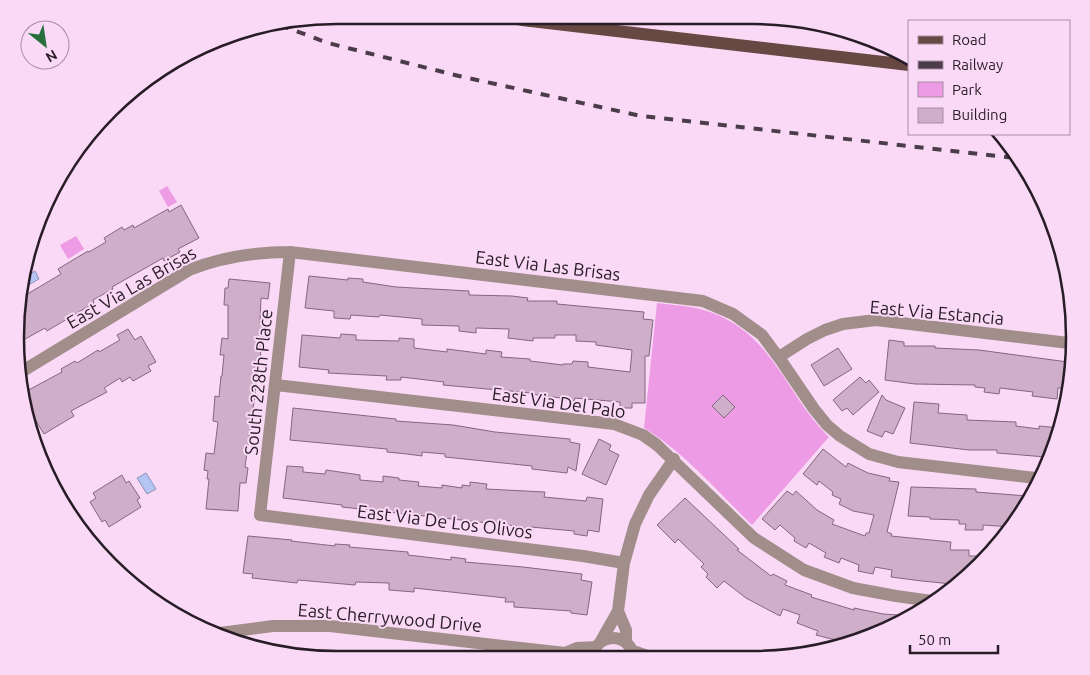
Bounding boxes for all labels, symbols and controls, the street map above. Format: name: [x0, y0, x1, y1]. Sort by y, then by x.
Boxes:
north arrow: [20, 20, 70, 70]
legend: [908, 20, 1070, 135]
text: Road: [952, 31, 987, 48]
text: N: [43, 47, 60, 66]
text: Railway: [952, 56, 1003, 73]
text: Park: [952, 81, 982, 98]
text: Building: [952, 106, 1007, 123]
street label: East Via Las Brisas: [63, 242, 199, 332]
street label: East Via Las Brisas: [474, 246, 622, 284]
street label: East Via Estancia: [869, 296, 1005, 328]
street label: South 228th Place: [240, 308, 276, 456]
street label: East Via Del Palo: [491, 383, 627, 421]
street label: East Via De Los Olivos: [356, 500, 534, 542]
street label: East Cherrywood Drive: [297, 599, 483, 635]
scale bar: [910, 622, 998, 654]
text: 50 m: [918, 631, 951, 648]

